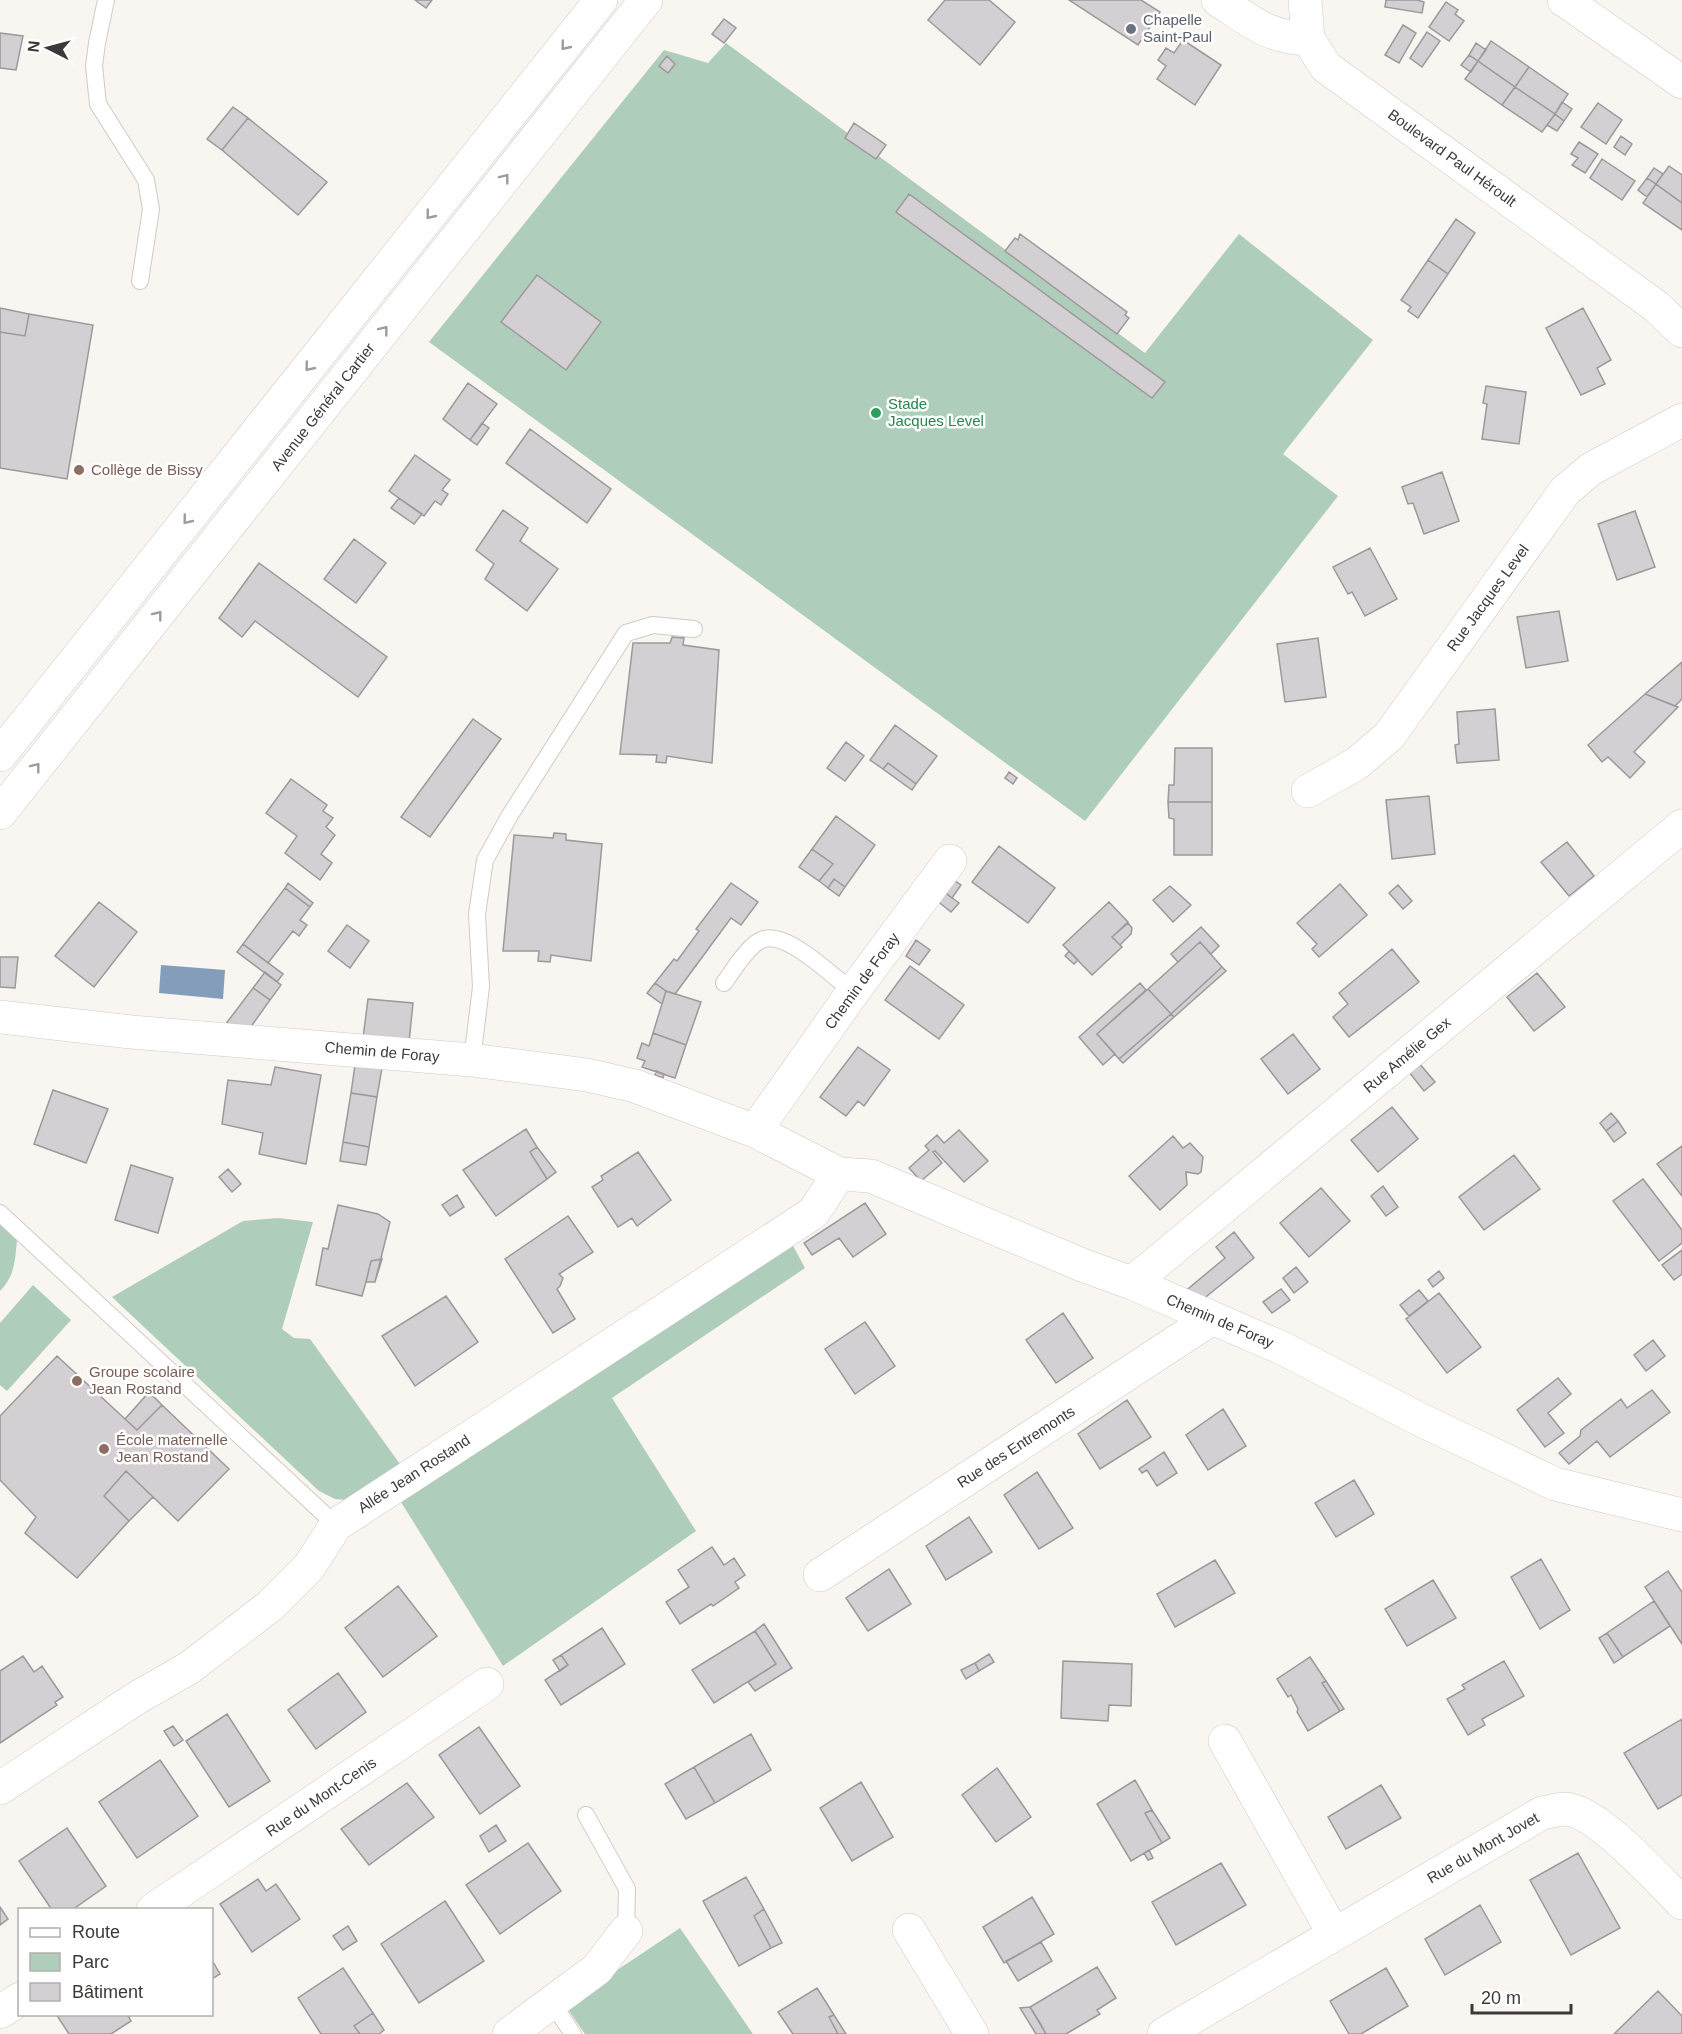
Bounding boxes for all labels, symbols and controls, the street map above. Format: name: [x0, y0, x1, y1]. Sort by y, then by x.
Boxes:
place label: Chapelle Saint-Paul: [1143, 11, 1212, 45]
north arrow: [18, 18, 78, 78]
marker: Chapelle Saint-Paul: [1124, 22, 1138, 36]
one-way arrow: [561, 39, 572, 50]
text: N: [25, 40, 43, 53]
street label: Boulevard Paul Héroult: [1385, 105, 1520, 210]
one-way arrow: [497, 173, 508, 184]
one-way arrow: [427, 208, 438, 219]
one-way arrow: [376, 326, 387, 337]
street label: Avenue Général Cartier: [267, 339, 378, 474]
one-way arrow: [305, 360, 316, 371]
place label: Stade Jacques Level: [888, 395, 984, 429]
marker: Stade Jacques Level: [869, 406, 883, 420]
place label: Collège de Bissy: [91, 461, 203, 478]
marker: Collège de Bissy: [72, 463, 86, 477]
one-way arrow: [184, 513, 195, 524]
street label: Rue Jacques Level: [1443, 541, 1532, 654]
one-way arrow: [150, 610, 161, 621]
one-way arrow: [29, 763, 40, 774]
street label: Chemin de Foray: [821, 929, 903, 1032]
street label: Rue Amélie Gex: [1360, 1013, 1454, 1096]
street label: Chemin de Foray: [324, 1038, 441, 1065]
street label: Chemin de Foray: [1164, 1290, 1277, 1351]
place label: Groupe scolaire Jean Rostand: [89, 1363, 195, 1397]
marker: Groupe scolaire Jean Rostand: [70, 1374, 84, 1388]
street label: Rue des Entremonts: [954, 1402, 1078, 1491]
place label: École maternelle Jean Rostand: [116, 1431, 228, 1465]
street label: Allée Jean Rostand: [355, 1431, 473, 1516]
marker: École maternelle Jean Rostand: [97, 1442, 111, 1456]
street label: Rue du Mont-Cenis: [262, 1753, 379, 1840]
street label: Rue du Mont Jovet: [1424, 1808, 1542, 1886]
legend: [18, 1908, 213, 2016]
text: Route: [72, 1922, 120, 1942]
text: Parc: [72, 1952, 109, 1972]
scale bar: [1472, 1977, 1571, 2015]
text: Bâtiment: [72, 1982, 143, 2002]
text: 20 m: [1481, 1988, 1521, 2008]

